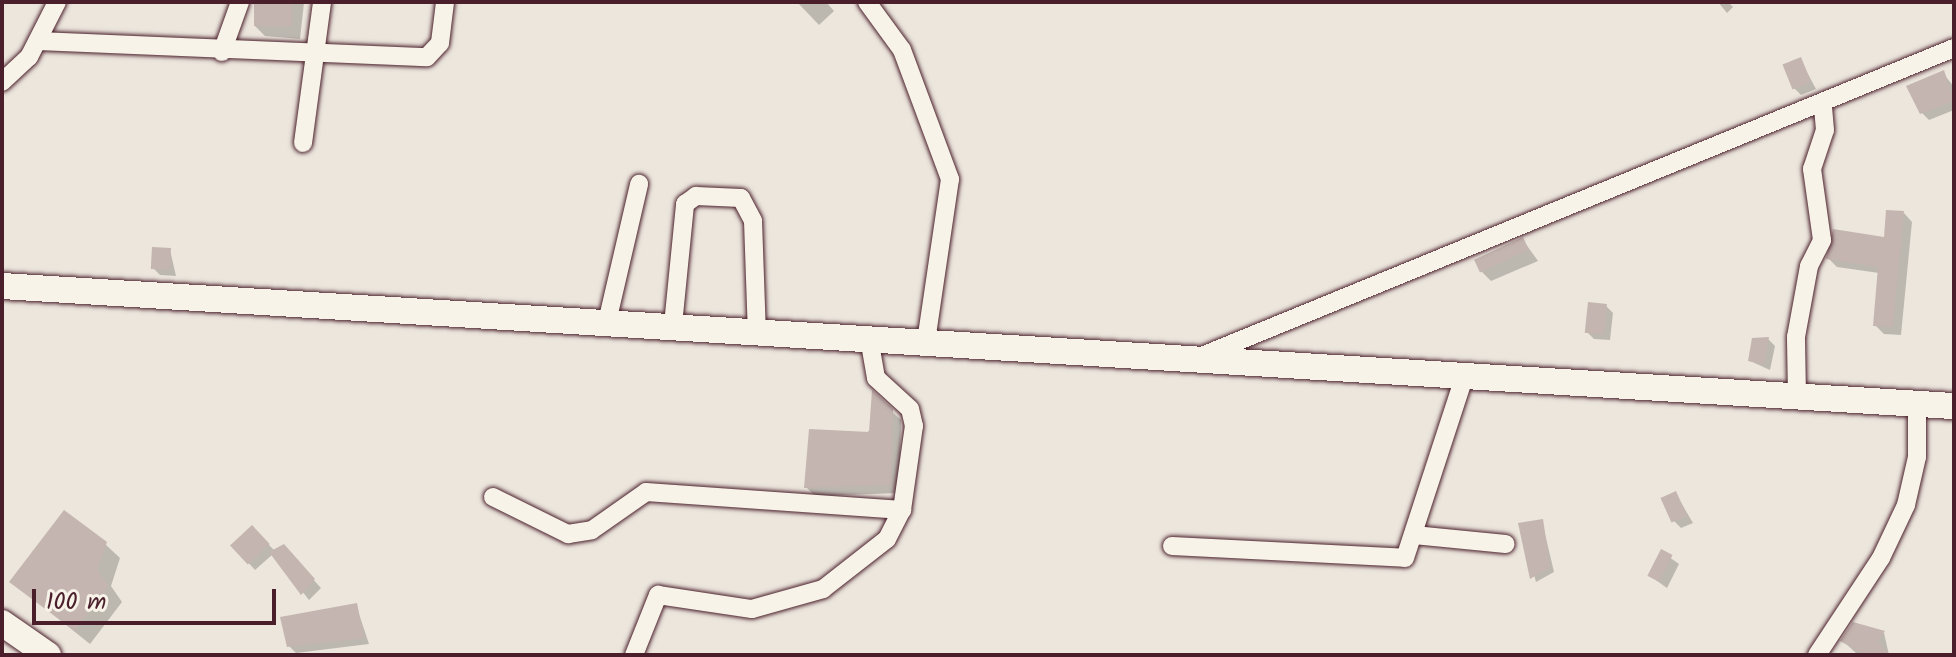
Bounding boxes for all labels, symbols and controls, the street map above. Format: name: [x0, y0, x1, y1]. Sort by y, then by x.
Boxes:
scale bar: [36, 573, 280, 623]
text: 100 m: [46, 583, 106, 622]

